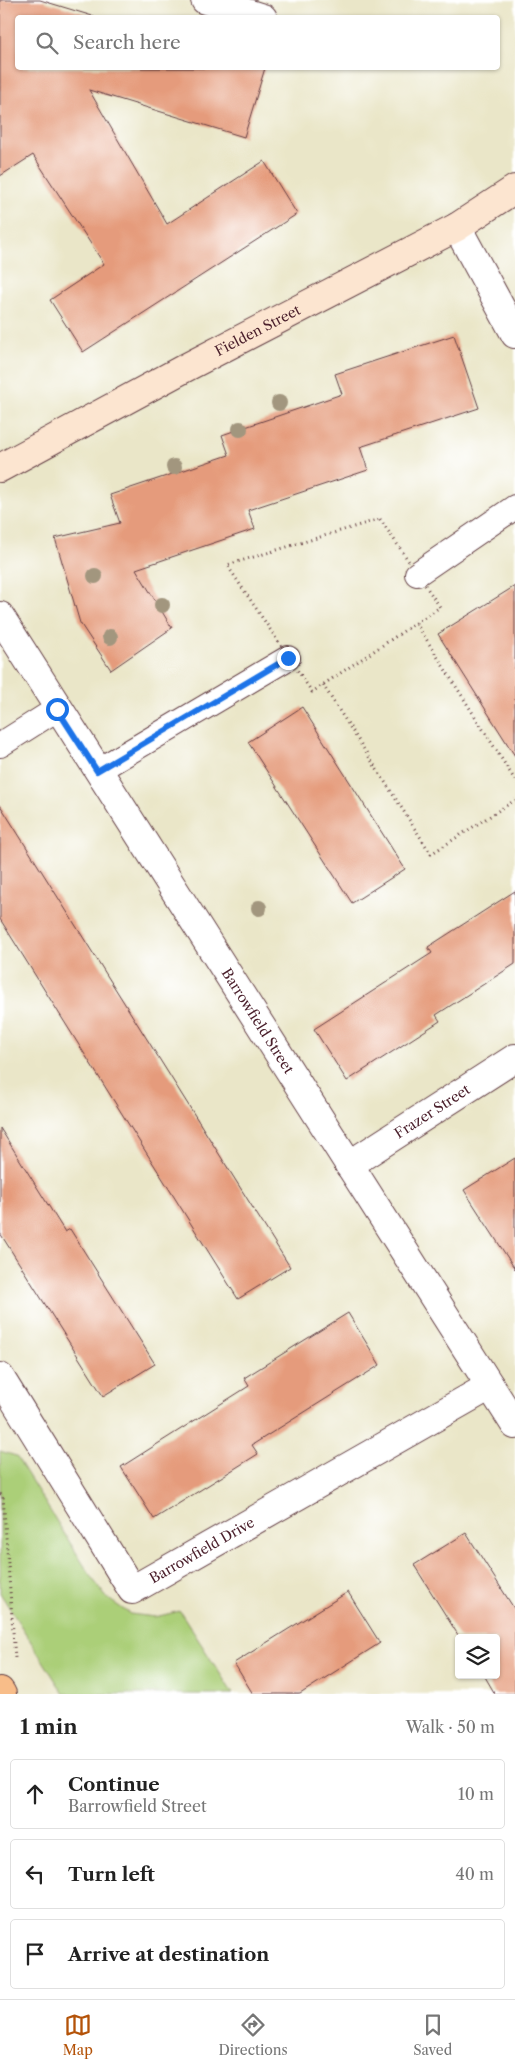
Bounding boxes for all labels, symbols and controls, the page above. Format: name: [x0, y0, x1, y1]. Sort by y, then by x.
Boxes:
search box: [15, 15, 500, 70]
icon: search: [33, 29, 61, 57]
text: Search here: [73, 31, 181, 54]
street label: Fielden Street: [212, 301, 303, 360]
route end: [277, 647, 300, 670]
route start: [46, 698, 69, 721]
street label: Barrowfield Street: [218, 965, 298, 1077]
street label: Frazer Street: [391, 1080, 473, 1142]
street label: Barrowfield Drive: [146, 1513, 258, 1587]
map controls: [455, 1634, 500, 1679]
button: layers: [455, 1634, 500, 1679]
text: 1 min: [20, 1714, 78, 1739]
text: Walk · 50 m: [406, 1717, 495, 1737]
text: Continue: [68, 1773, 160, 1796]
icon: ahead: [21, 1780, 49, 1808]
text: 10 m: [458, 1784, 494, 1804]
text: Barrowfield Street: [68, 1796, 207, 1816]
icon: left: [21, 1860, 49, 1888]
text: Turn left: [68, 1863, 155, 1886]
text: 40 m: [455, 1864, 494, 1884]
icon: arrive: [21, 1940, 49, 1968]
text: Arrive at destination: [68, 1943, 269, 1966]
tab: Map: [63, 2011, 93, 2059]
tab: Directions: [218, 2011, 288, 2059]
tab: Saved: [413, 2011, 452, 2059]

